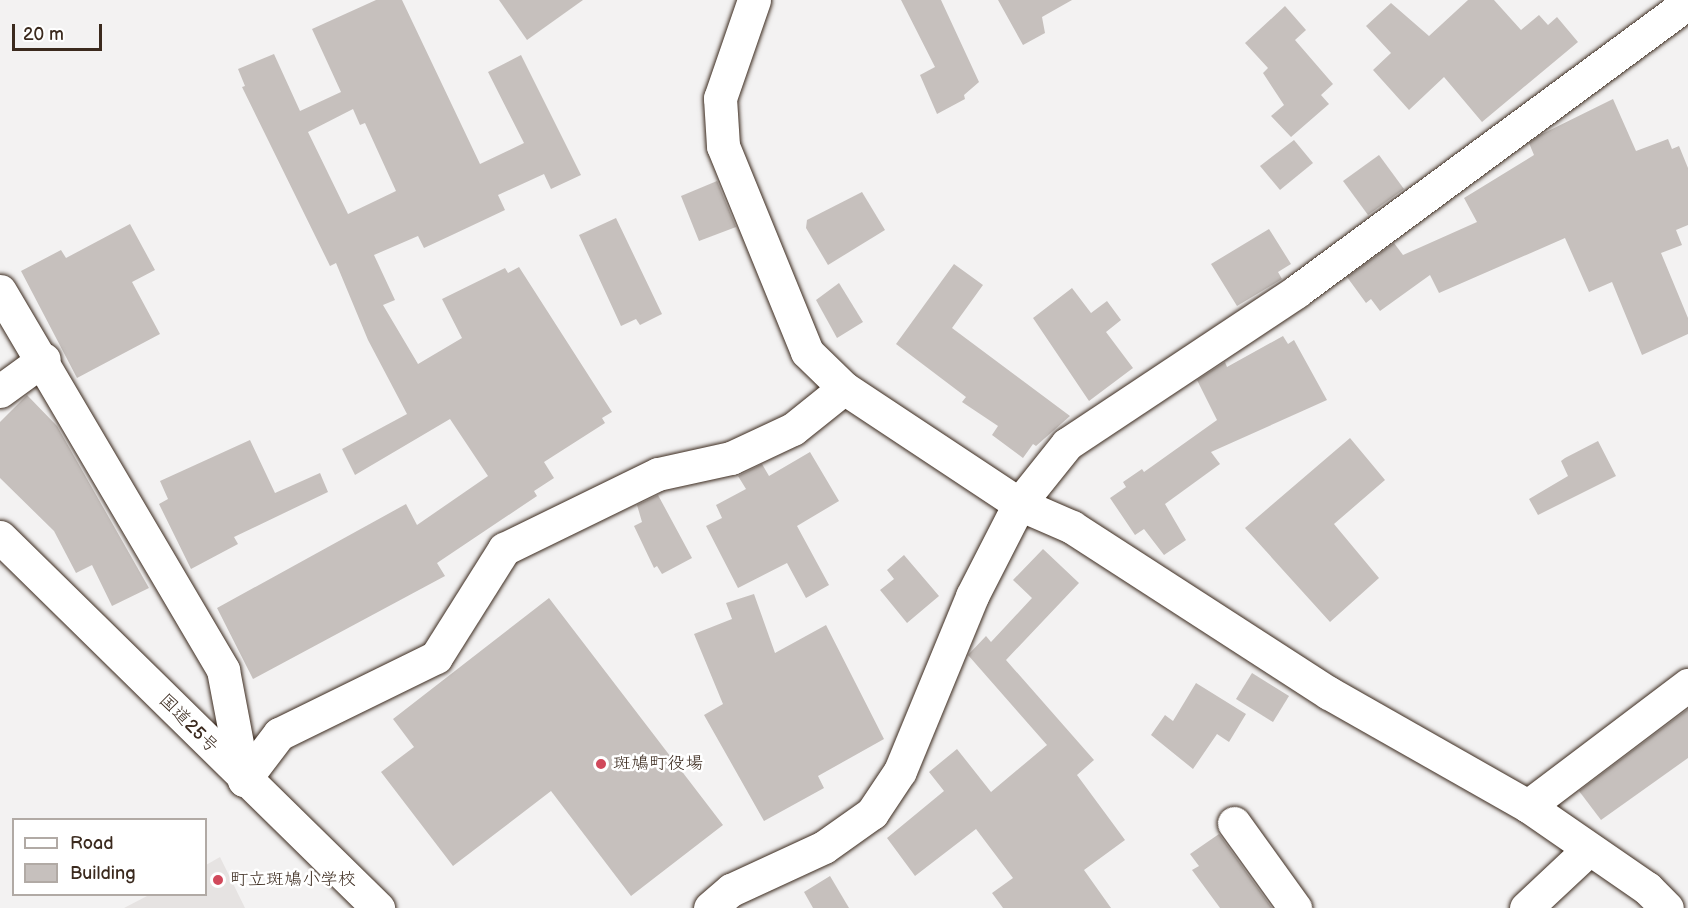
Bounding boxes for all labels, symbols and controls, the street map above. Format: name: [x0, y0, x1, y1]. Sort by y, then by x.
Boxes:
scale bar: [15, 12, 105, 50]
text: 20 m: [23, 24, 64, 45]
street label: 国道25号: [154, 690, 222, 758]
place label: 斑鳩町役場: [613, 753, 703, 775]
marker: 斑鳩町役場: [594, 757, 608, 771]
legend: [12, 818, 207, 896]
text: Road: [70, 833, 114, 854]
text: Building: [70, 863, 136, 884]
place label: 町立斑鳩小学校: [230, 869, 356, 891]
marker: 町立斑鳩小学校: [211, 873, 225, 887]

